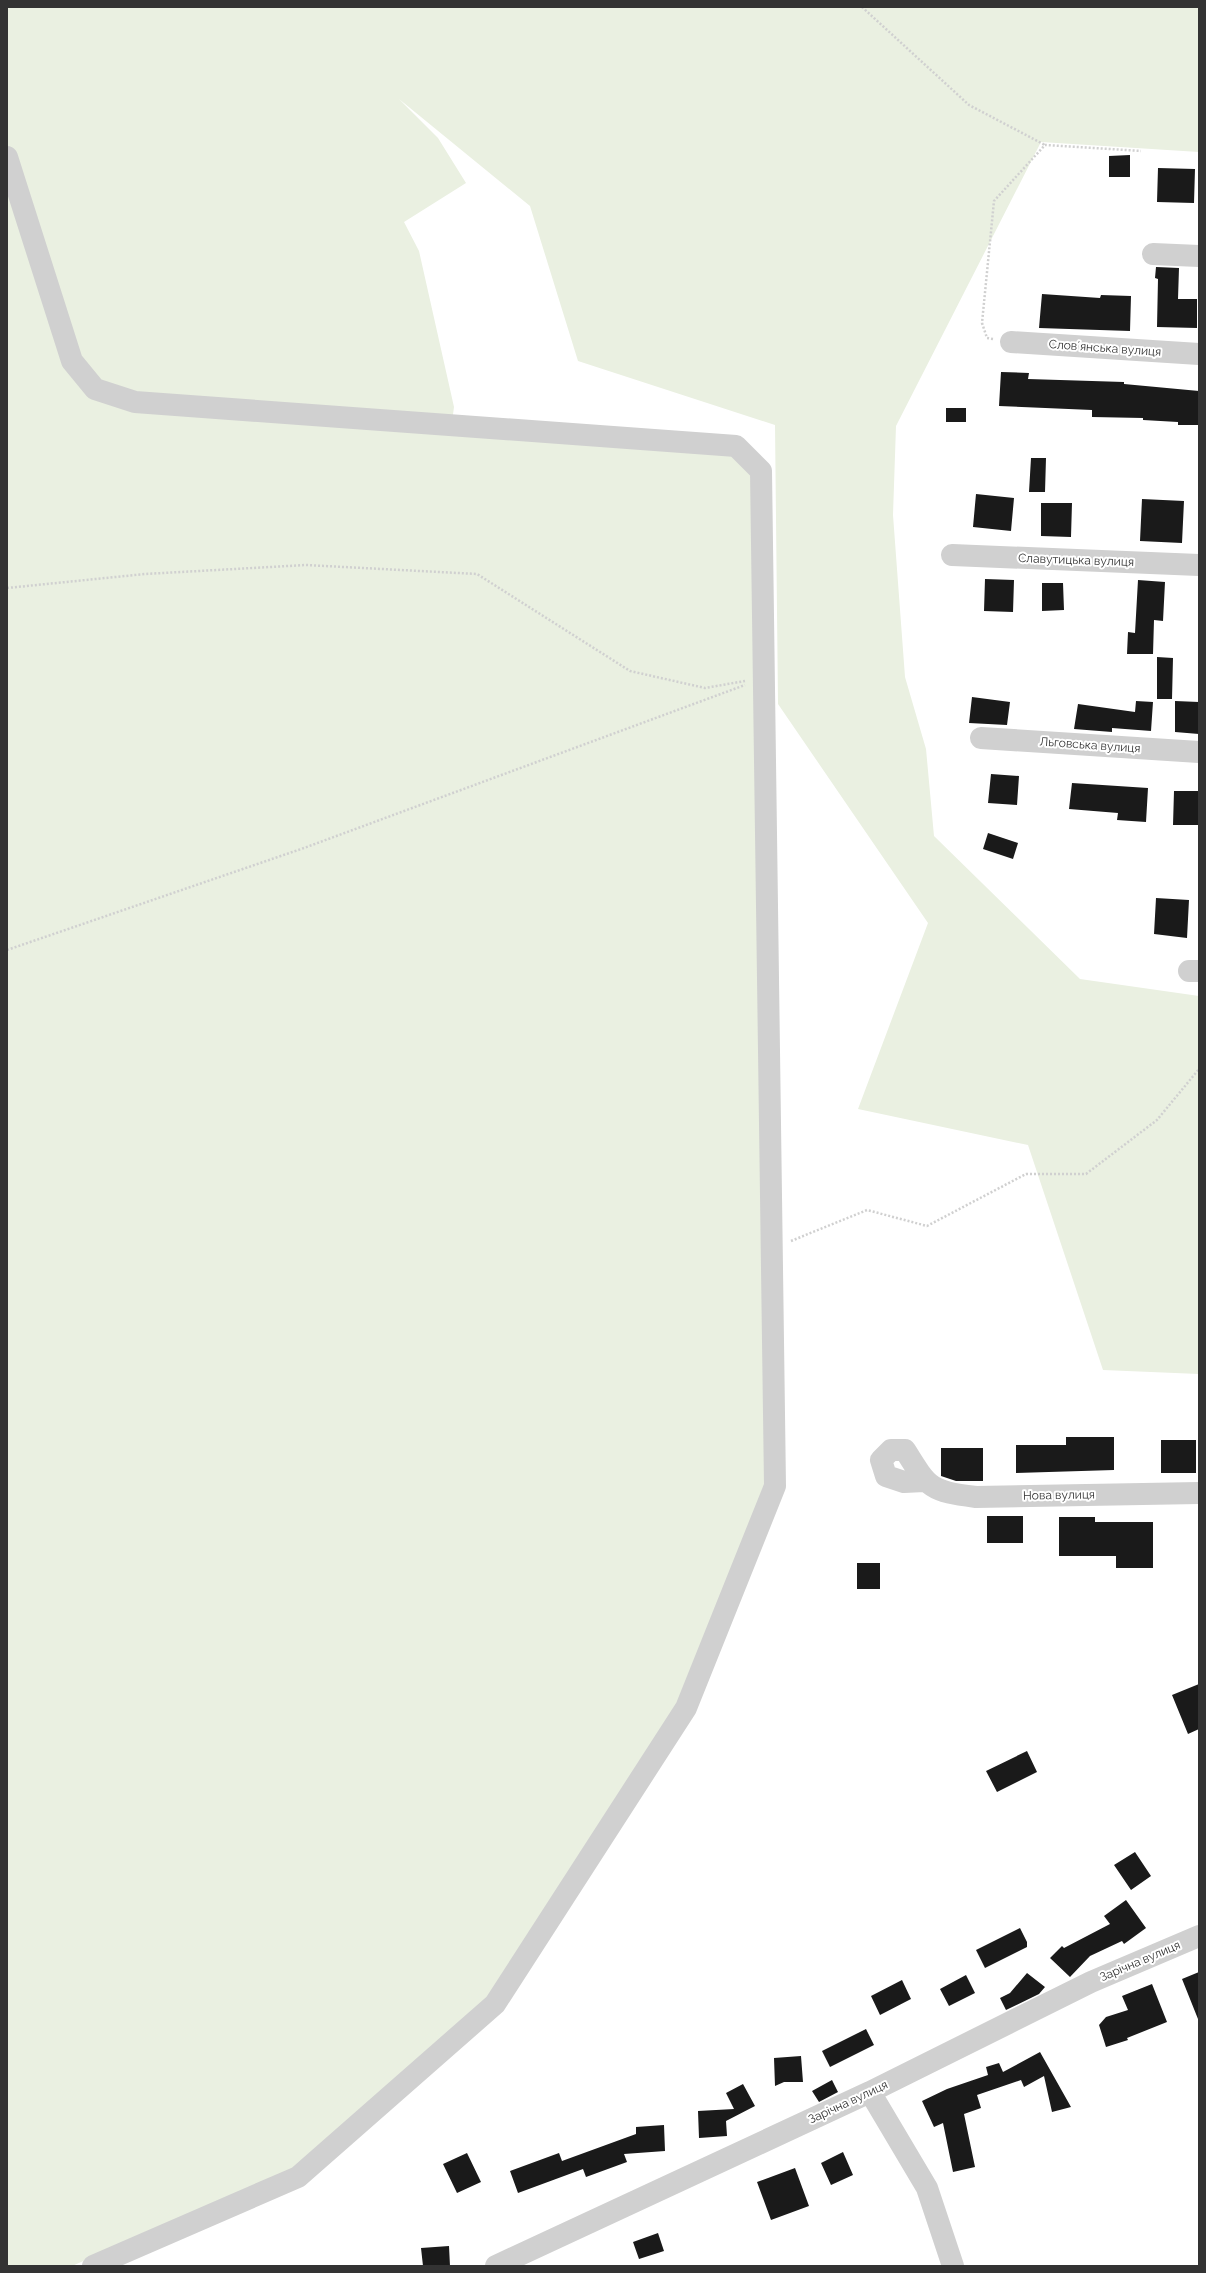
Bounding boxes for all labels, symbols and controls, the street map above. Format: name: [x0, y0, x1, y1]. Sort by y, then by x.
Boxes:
street label: Словʼянська вулиця: [1048, 337, 1162, 359]
street label: Славутицька вулиця: [1018, 551, 1134, 569]
street label: Льговська вулиця: [1039, 734, 1141, 756]
street label: Нова вулиця: [1023, 1487, 1095, 1503]
street label: Зарічна вулиця: [1098, 1938, 1182, 1984]
street label: Зарічна вулиця: [806, 2077, 890, 2127]

